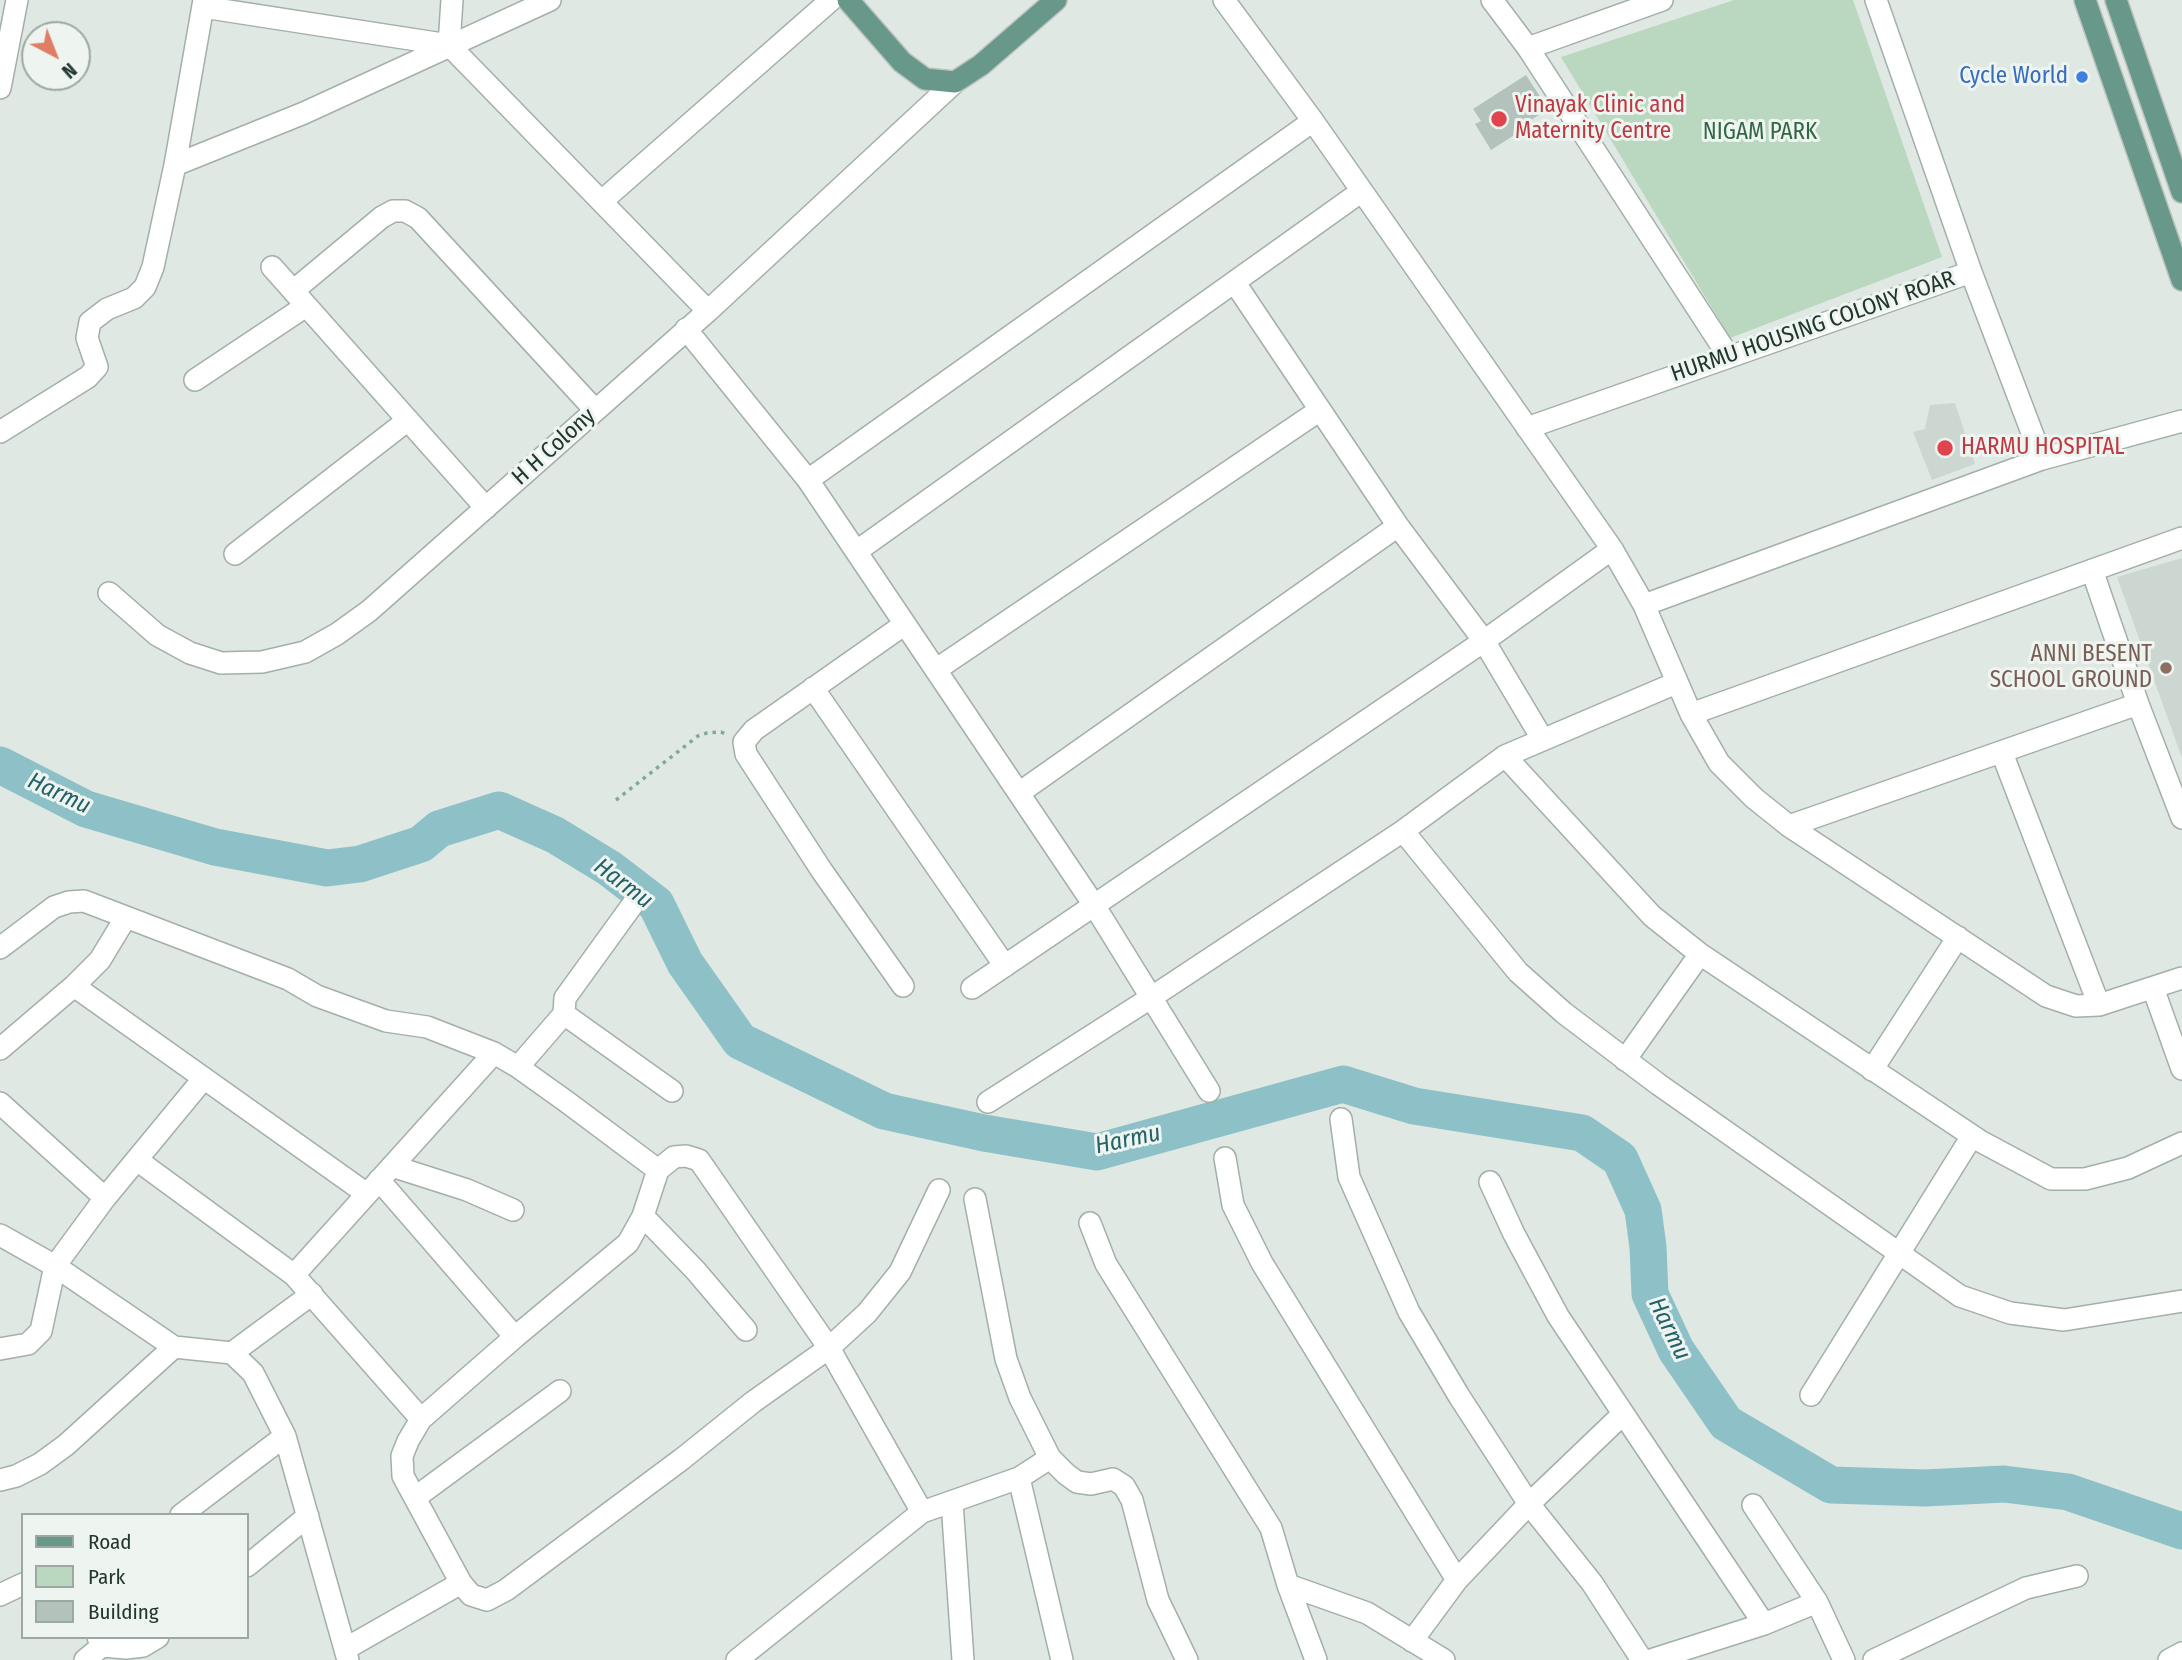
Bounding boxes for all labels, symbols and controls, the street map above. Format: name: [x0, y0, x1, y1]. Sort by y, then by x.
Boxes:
north arrow: [21, 21, 91, 91]
text: N: [57, 58, 81, 83]
place label: Cycle World: [1959, 63, 2068, 91]
marker: Cycle World: [2074, 69, 2090, 85]
place label: Vinayak Clinic and Maternity Centre: [1515, 92, 1685, 146]
marker: Vinayak Clinic and Maternity Centre: [1489, 109, 1509, 129]
park label: NIGAM PARK: [1703, 119, 1817, 147]
street label: HURMU HOUSING COLONY ROAR: [1668, 265, 1958, 389]
street label: H H Colony: [507, 403, 601, 491]
place label: HARMU HOSPITAL: [1961, 434, 2124, 462]
marker: HARMU HOSPITAL: [1935, 438, 1955, 458]
place label: ANNI BESENT SCHOOL GROUND: [1990, 641, 2152, 695]
marker: ANNI BESENT SCHOOL GROUND: [2158, 660, 2174, 676]
water label: Harmu: [23, 767, 95, 821]
water label: Harmu: [588, 853, 658, 915]
water label: Harmu: [1093, 1119, 1163, 1161]
water label: Harmu: [1642, 1293, 1696, 1365]
legend: [21, 1513, 248, 1639]
text: Road: [88, 1529, 132, 1555]
text: Park: [88, 1564, 125, 1590]
text: Building: [88, 1599, 159, 1625]

